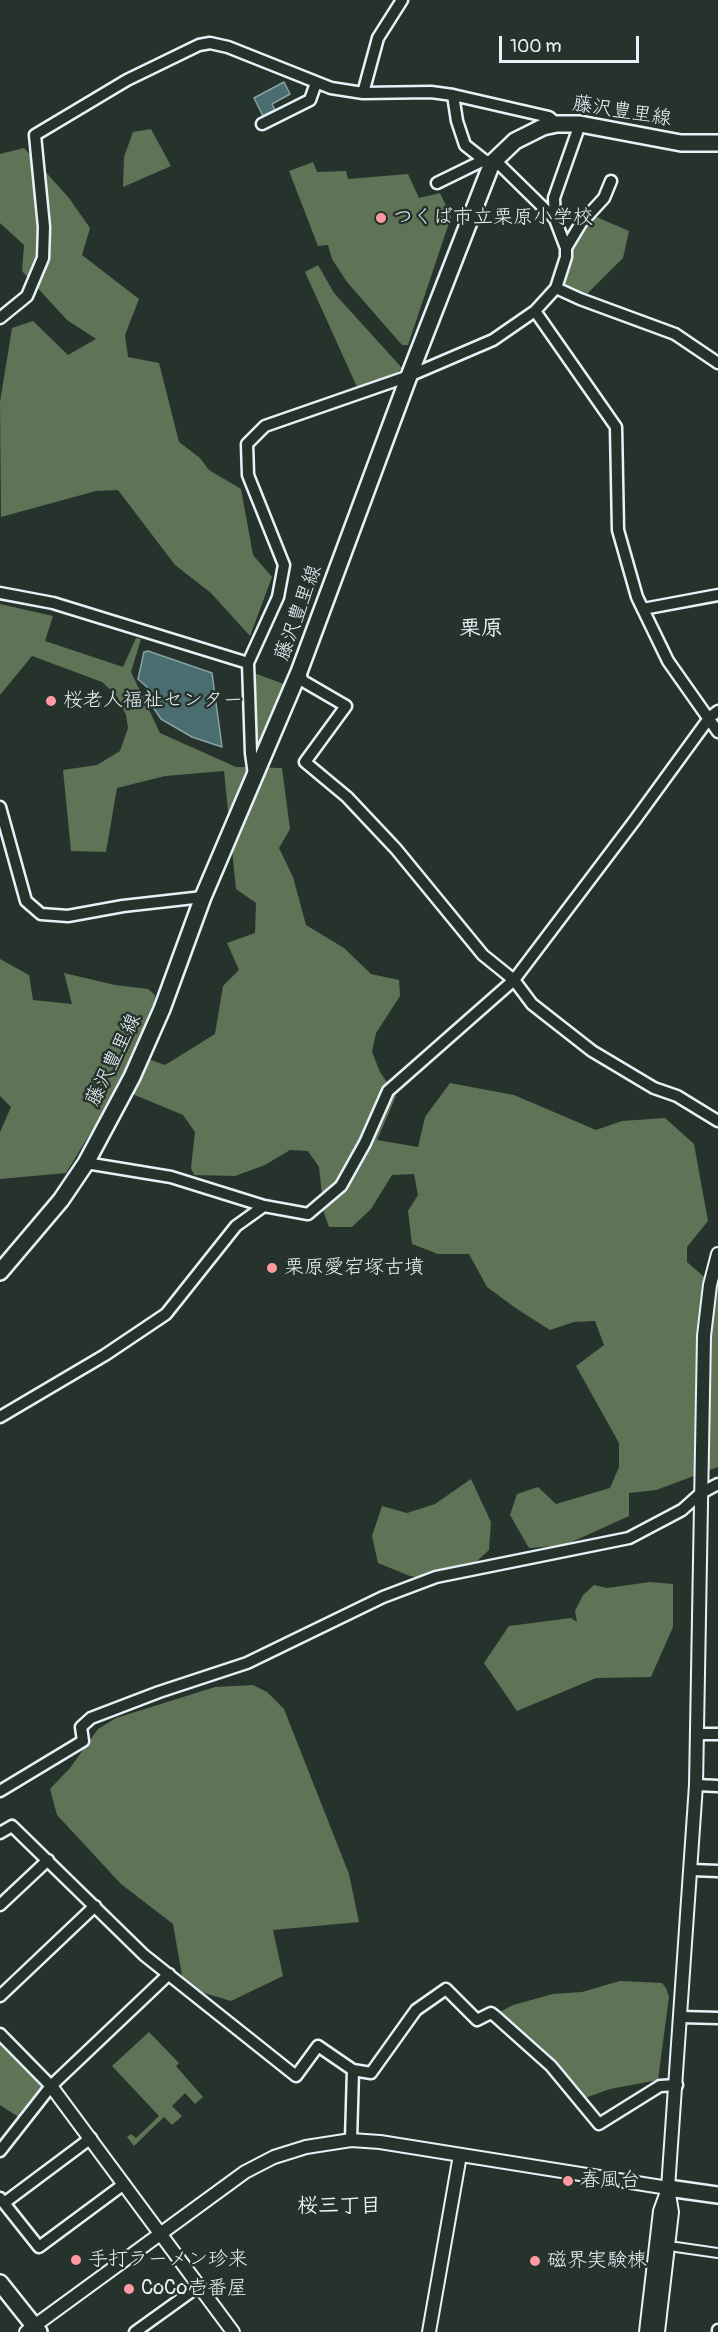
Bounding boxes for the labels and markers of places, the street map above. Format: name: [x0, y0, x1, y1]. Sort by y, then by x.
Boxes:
place label: つくば市立栗原小学校: [393, 206, 593, 230]
marker: つくば市立栗原小学校: [374, 211, 388, 225]
place label: 桜老人福祉センター: [63, 689, 243, 713]
marker: 桜老人福祉センター: [44, 694, 58, 708]
place label: 栗原愛宕塚古墳: [284, 1256, 424, 1280]
marker: 栗原愛宕塚古墳: [265, 1261, 279, 1275]
place label: 春風台: [580, 2169, 640, 2193]
marker: 春風台: [561, 2174, 575, 2188]
place label: 手打ラーメン珍来: [88, 2248, 248, 2272]
place label: 磁界実験棟: [547, 2249, 647, 2273]
marker: 手打ラーメン珍来: [69, 2253, 83, 2267]
marker: 磁界実験棟: [528, 2254, 542, 2268]
place label: CoCo壱番屋: [141, 2277, 247, 2301]
marker: CoCo壱番屋: [122, 2282, 136, 2296]

